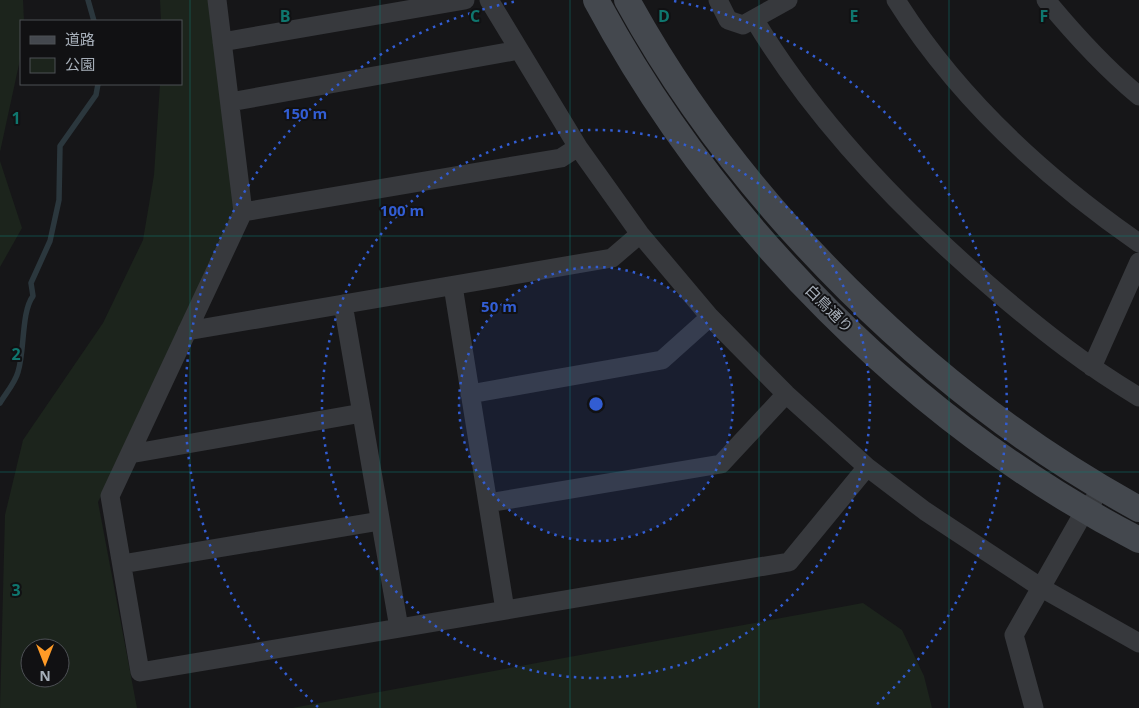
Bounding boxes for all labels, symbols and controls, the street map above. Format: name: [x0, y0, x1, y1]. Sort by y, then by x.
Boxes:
text: B: [280, 5, 290, 27]
text: C: [470, 5, 480, 27]
text: D: [658, 5, 670, 27]
text: E: [850, 5, 859, 27]
text: F: [1040, 5, 1048, 27]
legend: [20, 20, 182, 85]
text: 道路: [65, 29, 95, 49]
text: 公園: [65, 54, 95, 74]
text: 150 m: [283, 103, 327, 123]
text: 1: [11, 107, 21, 129]
text: 100 m: [380, 200, 424, 220]
street label: 白鳥通り: [801, 280, 858, 337]
text: 50 m: [481, 296, 517, 316]
text: 2: [11, 343, 21, 365]
centre of rings: [587, 395, 605, 413]
text: 3: [11, 579, 21, 601]
north arrow: [20, 638, 70, 688]
text: N: [39, 667, 51, 686]

